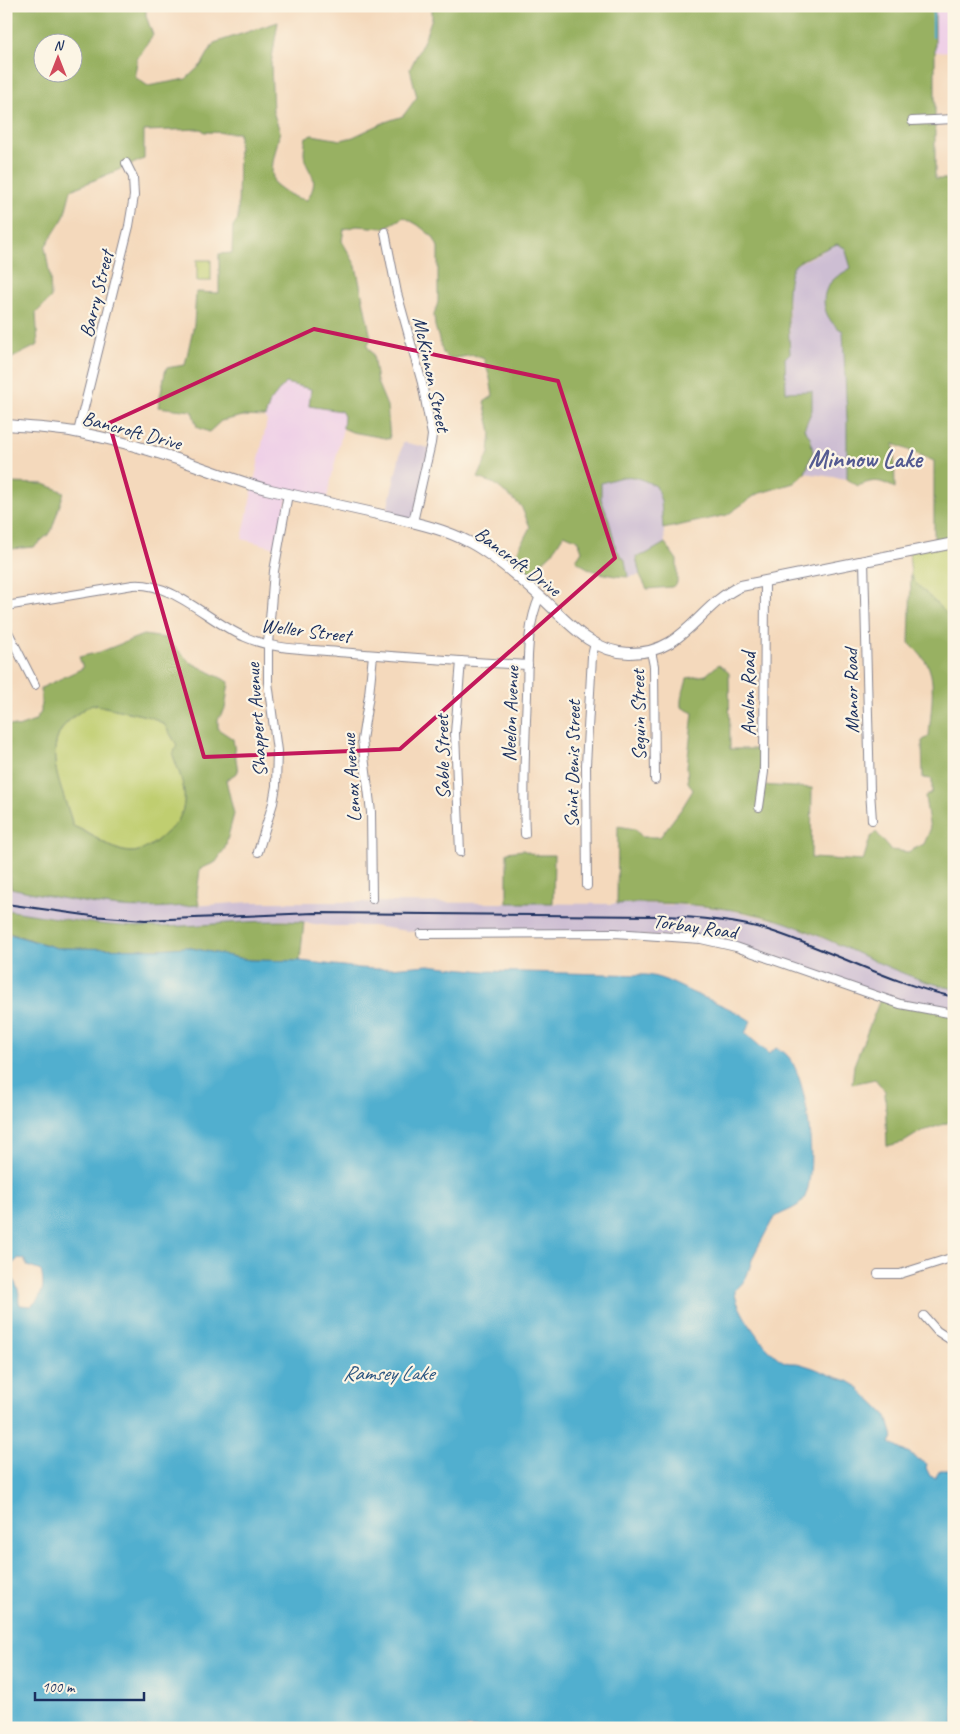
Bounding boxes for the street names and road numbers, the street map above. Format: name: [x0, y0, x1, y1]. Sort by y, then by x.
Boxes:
street label: Barry Street: [74, 245, 120, 340]
street label: McKinnon Street: [407, 314, 456, 436]
street label: Bancroft Drive: [80, 405, 186, 456]
street label: Bancroft Drive: [470, 521, 567, 603]
street label: Weller Street: [260, 613, 356, 649]
street label: Manor Road: [838, 645, 865, 734]
street label: Avalon Road: [736, 649, 761, 736]
street label: Shappert Avenue: [240, 661, 273, 778]
street label: Neelon Avenue: [496, 664, 525, 762]
street label: Seguin Street: [625, 667, 652, 761]
street label: Saint Denis Street: [559, 698, 586, 828]
street label: Sable Street: [429, 712, 456, 800]
street label: Lenox Avenue: [336, 731, 367, 823]
street label: Torbay Road: [651, 908, 741, 945]

